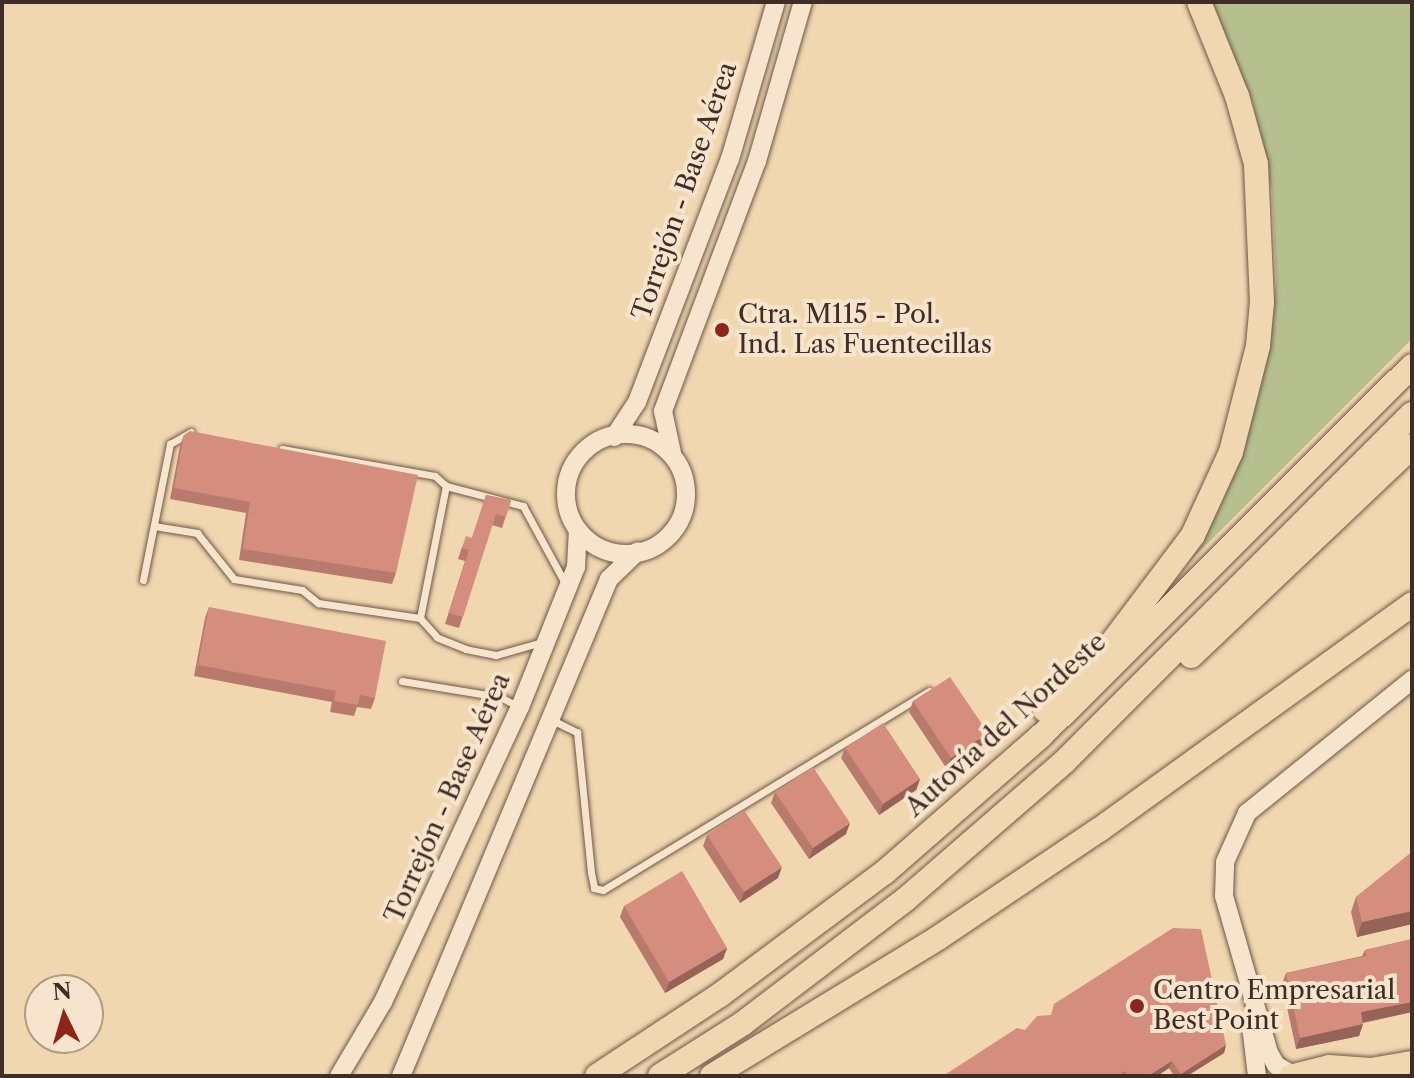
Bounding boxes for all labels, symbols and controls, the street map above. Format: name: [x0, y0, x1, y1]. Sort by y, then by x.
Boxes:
street label: Torrejón - Base Aérea: [626, 58, 744, 324]
place label: Ctra. M115 - Pol. Ind. Las Fuentecillas: [738, 299, 992, 360]
marker: Ctra. M115 - Pol. Ind. Las Fuentecillas: [713, 321, 731, 339]
street label: Autovía del Nordeste: [899, 627, 1113, 823]
street label: Torrejón - Base Aérea: [379, 668, 517, 928]
north arrow: [24, 974, 104, 1054]
place label: Centro Empresarial Best Point: [1153, 975, 1395, 1036]
text: N: [51, 977, 73, 1006]
marker: Centro Empresarial Best Point: [1128, 997, 1146, 1015]

